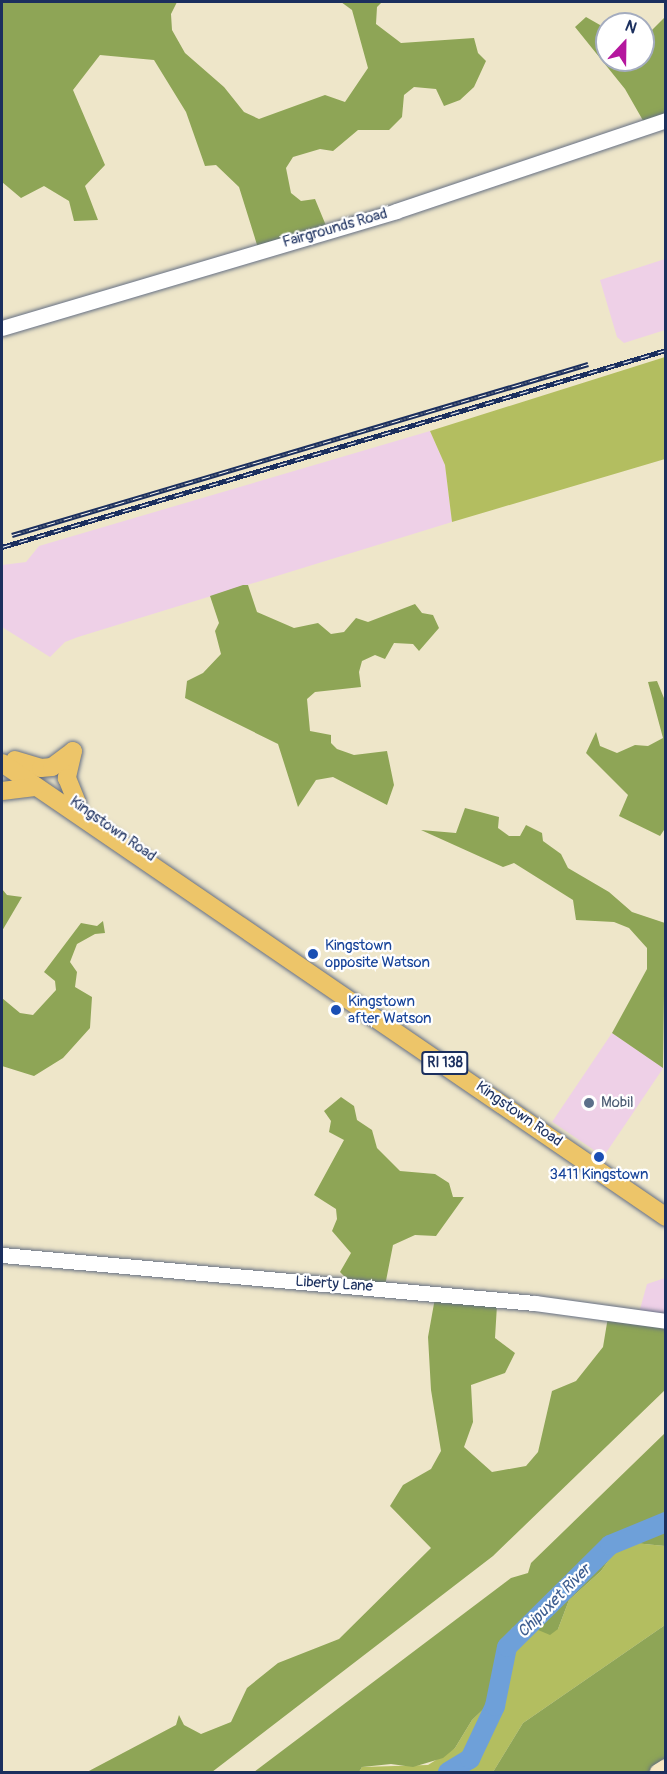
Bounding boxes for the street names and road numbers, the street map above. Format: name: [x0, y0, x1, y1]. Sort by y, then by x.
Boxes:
street label: Fairgrounds Road: [281, 204, 389, 252]
street label: Kingstown Road: [66, 793, 160, 865]
road number: RI 138: [421, 1052, 469, 1074]
street label: Kingstown Road: [472, 1078, 566, 1150]
street label: Liberty Lane: [295, 1272, 373, 1296]

